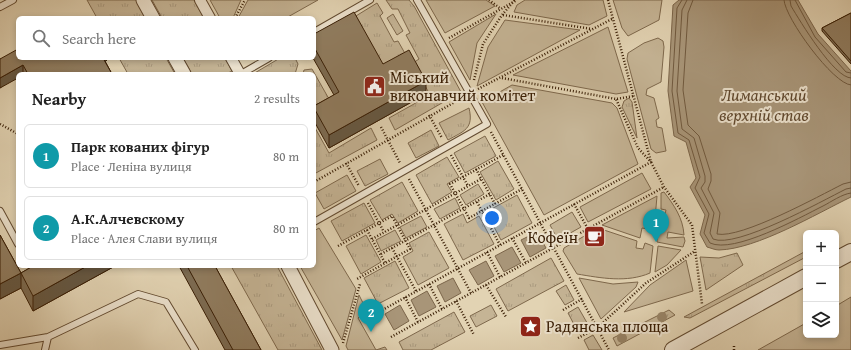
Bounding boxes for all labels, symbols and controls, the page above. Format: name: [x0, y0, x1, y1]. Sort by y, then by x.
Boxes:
search box: [16, 16, 316, 60]
icon: search: [30, 27, 52, 49]
text: Search here: [62, 28, 136, 49]
place label: Міський виконавчий комітет: [390, 65, 535, 107]
public building icon: Міський виконавчий комітет: [362, 73, 388, 99]
water label: Лиманський верхній став: [719, 82, 809, 127]
text: Nearby: [32, 86, 86, 111]
text: 2 results: [254, 89, 300, 108]
text: Парк кованих фігур: [71, 136, 210, 157]
text: 1: [43, 147, 49, 166]
text: 80 m: [273, 147, 299, 166]
text: Place · Леніна вулиця: [71, 157, 192, 176]
text: А.К.Алчевскому: [71, 208, 184, 229]
your location: [482, 208, 502, 228]
pin: 1: [643, 209, 669, 242]
text: 2: [43, 219, 49, 238]
text: 80 m: [273, 219, 299, 238]
cafe icon: Кофеїн: [581, 224, 607, 250]
place label: Кофеїн: [528, 225, 578, 249]
text: Place · Алея Слави вулиця: [71, 229, 217, 248]
map controls: [803, 230, 839, 338]
button: +: [803, 230, 839, 266]
button: −: [803, 266, 839, 302]
pin: 2: [358, 299, 384, 332]
button: layers: [803, 302, 839, 338]
place icon: Радянська площа: [518, 313, 544, 339]
place label: Радянська площа: [546, 314, 669, 338]

